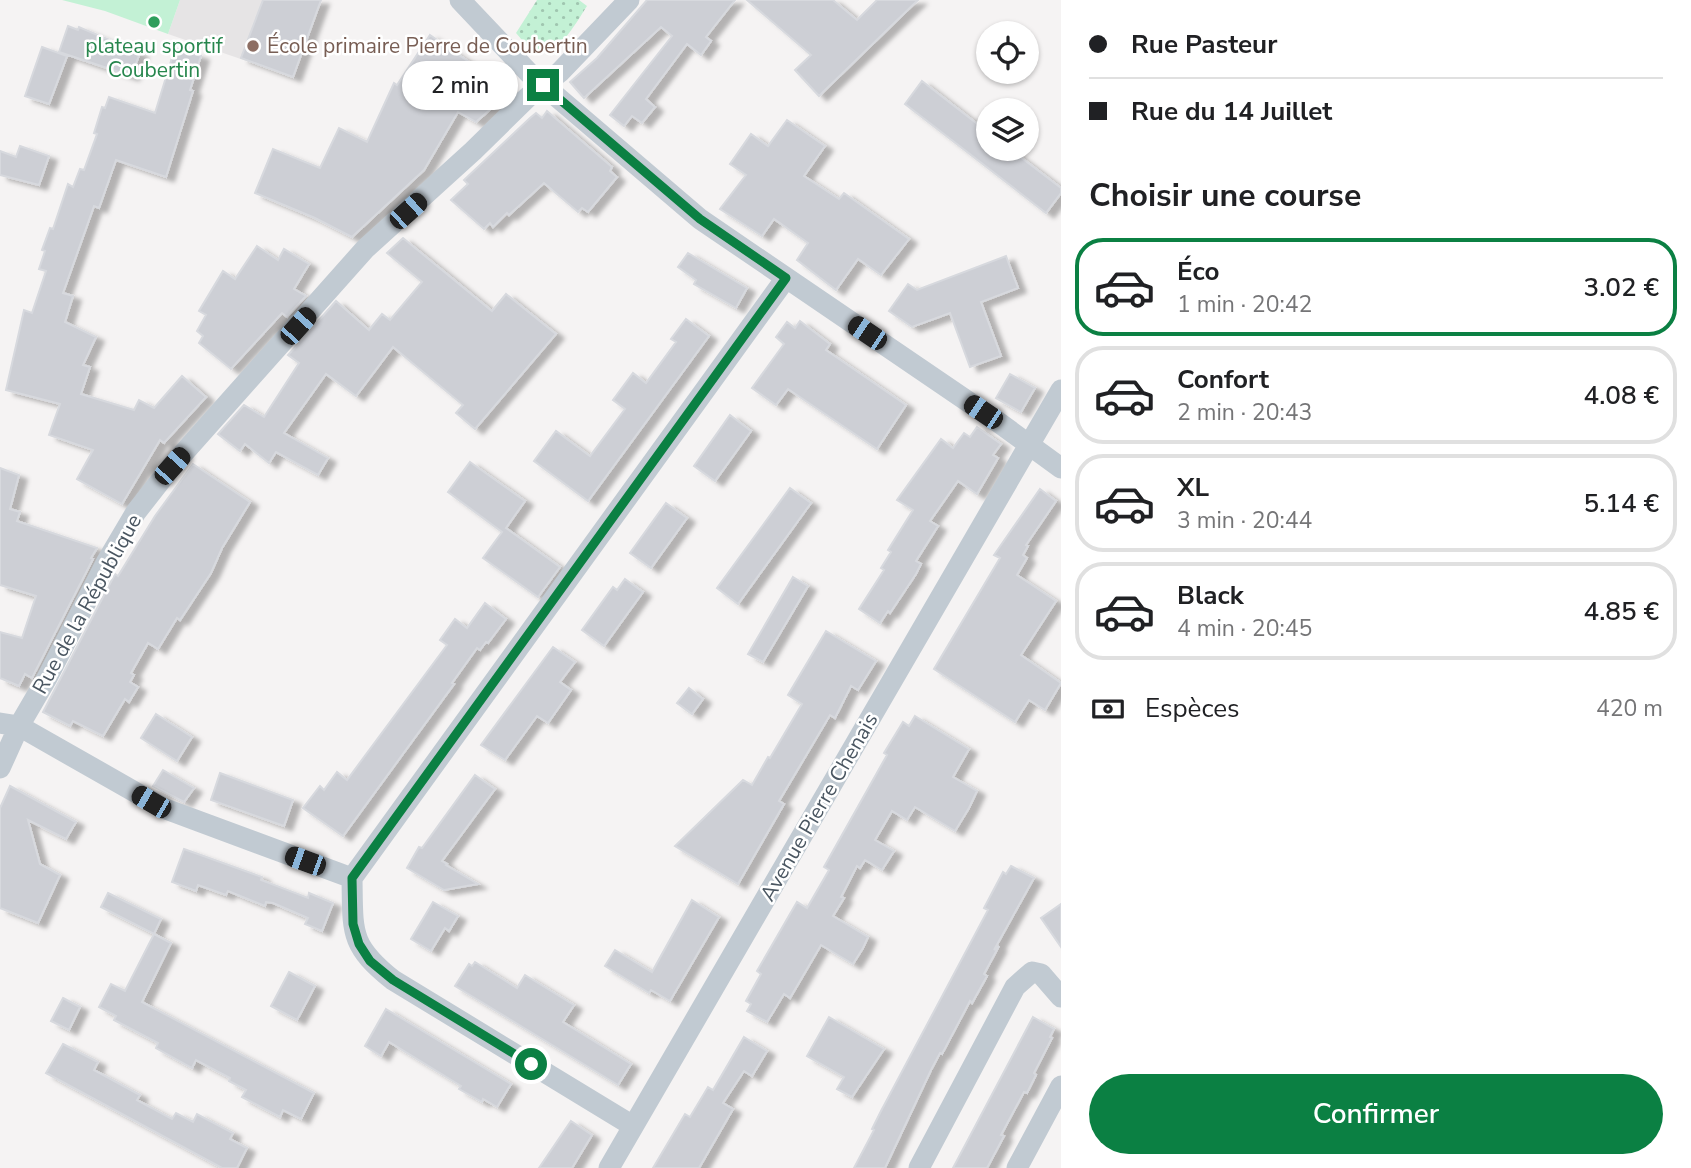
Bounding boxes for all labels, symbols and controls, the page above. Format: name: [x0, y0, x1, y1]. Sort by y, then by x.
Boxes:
marker: plateau sportif Coubertin: [146, 14, 162, 30]
map controls: [976, 21, 1039, 161]
button: locate: [976, 21, 1039, 84]
text: Rue Pasteur: [1131, 27, 1277, 62]
place label: plateau sportif Coubertin: [85, 32, 224, 84]
place label: École primaire Pierre de Coubertin: [267, 32, 588, 60]
marker: École primaire Pierre de Coubertin: [245, 38, 261, 54]
callout: 2 min: [403, 60, 518, 110]
route end: [527, 69, 559, 101]
text: 2 min: [431, 70, 489, 101]
text: Rue du 14 Juillet: [1131, 94, 1332, 129]
button: layers: [976, 98, 1039, 161]
text: Choisir une course: [1089, 174, 1361, 217]
car: [386, 189, 431, 233]
text: Éco: [1177, 254, 1219, 289]
icon: car: [1093, 256, 1156, 319]
text: 3.02 €: [1584, 270, 1659, 305]
text: 1 min · 20:42: [1177, 289, 1312, 320]
car: [277, 303, 320, 349]
car: [844, 313, 891, 353]
text: Confort: [1177, 362, 1269, 397]
icon: car: [1093, 364, 1156, 427]
text: 4.08 €: [1584, 378, 1659, 413]
car: [960, 392, 1007, 432]
text: 2 min · 20:43: [1177, 397, 1312, 428]
car: [151, 443, 194, 489]
text: XL: [1177, 470, 1209, 505]
icon: car: [1093, 472, 1156, 535]
text: 5.14 €: [1584, 486, 1659, 521]
text: 3 min · 20:44: [1177, 505, 1312, 536]
street label: Rue de la République: [26, 509, 148, 699]
text: Black: [1177, 578, 1244, 613]
icon: car: [1093, 580, 1156, 643]
text: 4.85 €: [1584, 594, 1659, 629]
text: 4 min · 20:45: [1177, 613, 1312, 644]
icon: cash: [1089, 690, 1127, 728]
text: Espèces: [1145, 691, 1240, 726]
text: 420 m: [1596, 693, 1663, 724]
street label: Avenue Pierre Chenais: [754, 708, 884, 906]
car: [128, 782, 175, 822]
car: [282, 844, 329, 878]
route start: [515, 1048, 547, 1080]
button: Confirmer: [1089, 1074, 1663, 1154]

